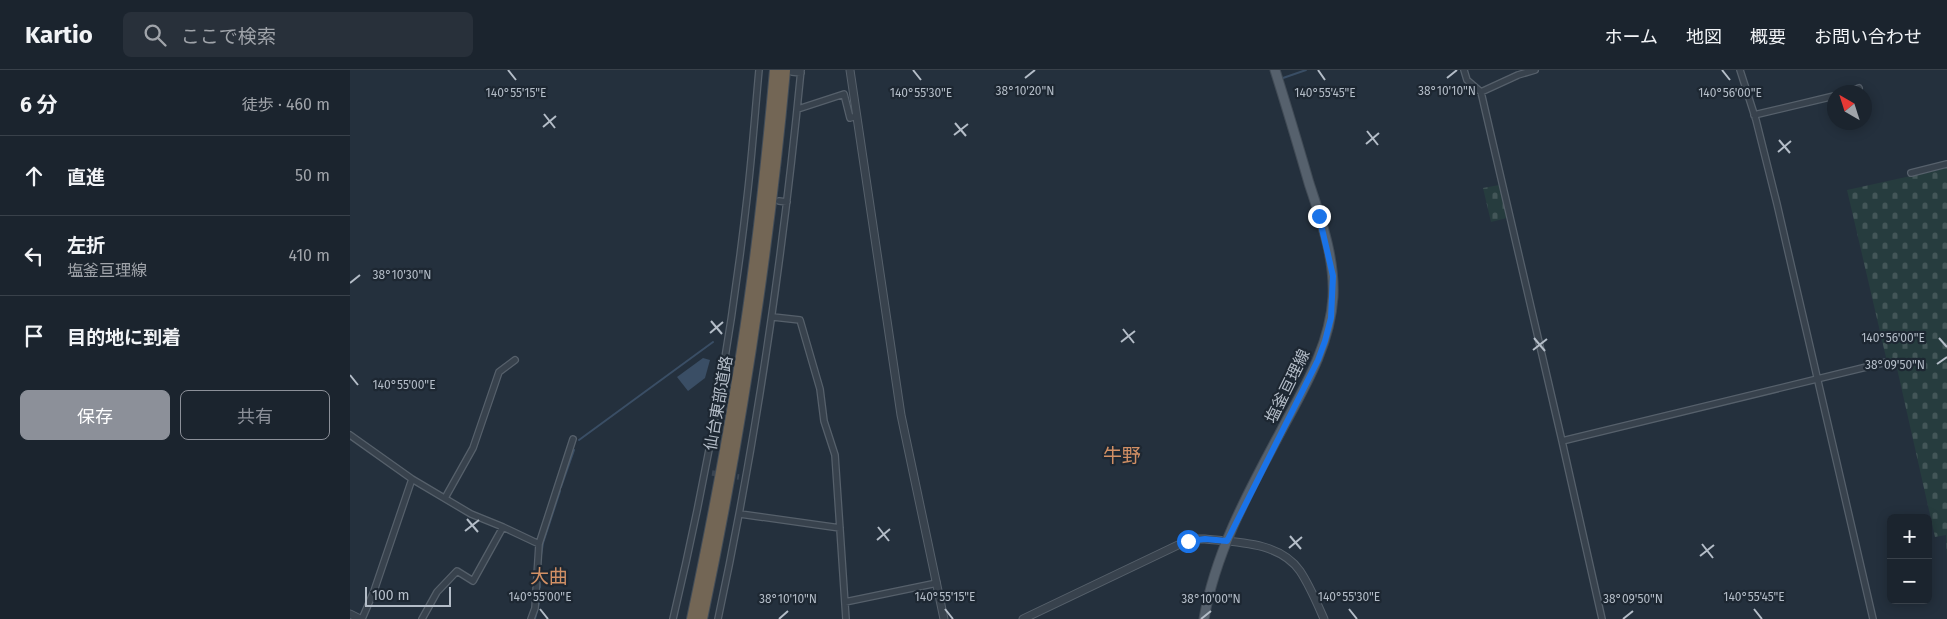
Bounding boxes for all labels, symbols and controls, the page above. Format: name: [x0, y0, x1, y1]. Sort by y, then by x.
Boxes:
search box: [123, 12, 473, 57]
text: Kartio: [25, 21, 93, 49]
icon: search: [141, 21, 169, 49]
text: ここで検索: [181, 25, 276, 48]
text: ホーム: [1605, 26, 1658, 48]
text: 地図: [1686, 26, 1722, 48]
text: 概要: [1750, 26, 1786, 48]
text: お問い合わせ: [1814, 26, 1922, 48]
text: 38°10'20"N: [996, 84, 1054, 98]
text: 38°10'10"N: [1418, 84, 1476, 98]
north arrow: [1827, 85, 1872, 130]
text: 140°55'15"E: [486, 86, 546, 100]
text: 140°55'30"E: [890, 86, 952, 100]
text: 140°55'45"E: [1294, 86, 1356, 100]
text: 140°56'00"E: [1698, 86, 1762, 100]
text: 6 分: [20, 92, 58, 118]
text: 徒歩 · 460 m: [242, 95, 330, 114]
icon: ahead: [20, 162, 48, 190]
text: 直進: [67, 166, 105, 189]
text: 50 m: [295, 166, 330, 185]
route end: [1308, 205, 1331, 228]
text: 左折: [67, 234, 105, 257]
icon: left: [20, 242, 48, 270]
text: 410 m: [289, 246, 330, 265]
text: 塩釜亘理線: [67, 261, 147, 280]
text: 38°10'30"N: [373, 268, 431, 282]
icon: arrive: [20, 322, 48, 350]
text: 目的地に到着: [67, 326, 181, 349]
text: 140°56'00"E: [1861, 331, 1925, 345]
street label: 塩釜亘理線: [1261, 346, 1314, 426]
street label: 仙台東部道路: [701, 354, 736, 452]
text: 38°09'50"N: [1865, 358, 1925, 372]
text: 140°55'00"E: [372, 378, 436, 392]
button: 保存: [20, 390, 170, 440]
button: 共有: [180, 390, 330, 440]
district label: 牛野: [1103, 444, 1141, 467]
map controls: [1887, 514, 1932, 604]
button: +: [1887, 514, 1932, 559]
route start: [1177, 530, 1200, 553]
button: −: [1887, 559, 1932, 604]
district label: 大曲: [530, 565, 568, 588]
scale bar: [365, 584, 451, 607]
text: 100 m: [372, 587, 409, 604]
text: 140°55'00"E: [508, 590, 572, 604]
text: 140°55'15"E: [915, 590, 975, 604]
text: 140°55'30"E: [1318, 590, 1380, 604]
text: 140°55'45"E: [1723, 590, 1785, 604]
text: 38°10'10"N: [759, 592, 817, 606]
text: 38°10'00"N: [1181, 592, 1241, 606]
text: 38°09'50"N: [1603, 592, 1663, 606]

